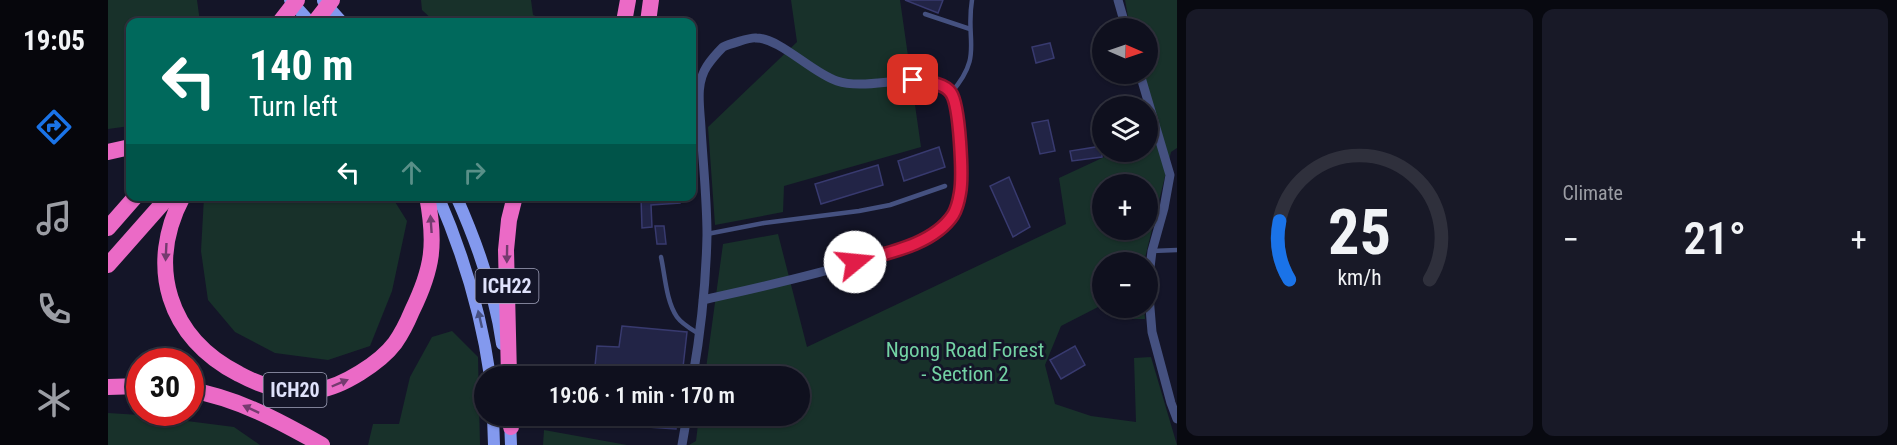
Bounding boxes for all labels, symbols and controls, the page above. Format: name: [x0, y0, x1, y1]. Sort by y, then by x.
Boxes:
north arrow: [1092, 18, 1158, 84]
map controls: [1092, 18, 1158, 318]
text: 19:05: [23, 25, 85, 57]
text: 140 m: [249, 41, 354, 90]
icon: left: [150, 42, 228, 120]
pin: [887, 54, 938, 105]
icon: arrive: [896, 63, 929, 96]
text: Turn left: [249, 91, 338, 123]
button: layers: [1092, 96, 1158, 162]
icon: directions: [33, 106, 75, 148]
icon: left: [332, 156, 365, 189]
icon: ahead: [395, 156, 428, 189]
icon: right: [458, 156, 491, 189]
button: +: [1092, 174, 1158, 240]
text: Climate: [1563, 181, 1623, 205]
text: 25: [1328, 196, 1391, 269]
icon: music: [33, 197, 75, 239]
text: 21°: [1683, 212, 1746, 265]
one-way arrow: [426, 215, 436, 234]
text: −: [1563, 220, 1579, 259]
text: +: [1851, 220, 1867, 259]
position arrow: [823, 230, 887, 294]
one-way arrow: [161, 242, 171, 261]
one-way arrow: [502, 244, 512, 263]
button: −: [1092, 252, 1158, 318]
text: km/h: [1337, 265, 1381, 290]
road number: ICH22: [476, 269, 538, 303]
icon: phone: [33, 288, 75, 330]
one-way arrow: [475, 309, 484, 328]
park label: Ngong Road Forest - Section 2: [886, 338, 1044, 386]
speed limit sign: 30: [126, 348, 204, 426]
road number: ICH20: [264, 373, 327, 407]
one-way arrow: [332, 378, 349, 387]
icon: climate: [33, 379, 75, 421]
text: 19:06 · 1 min · 170 m: [549, 383, 735, 408]
one-way arrow: [243, 404, 260, 413]

